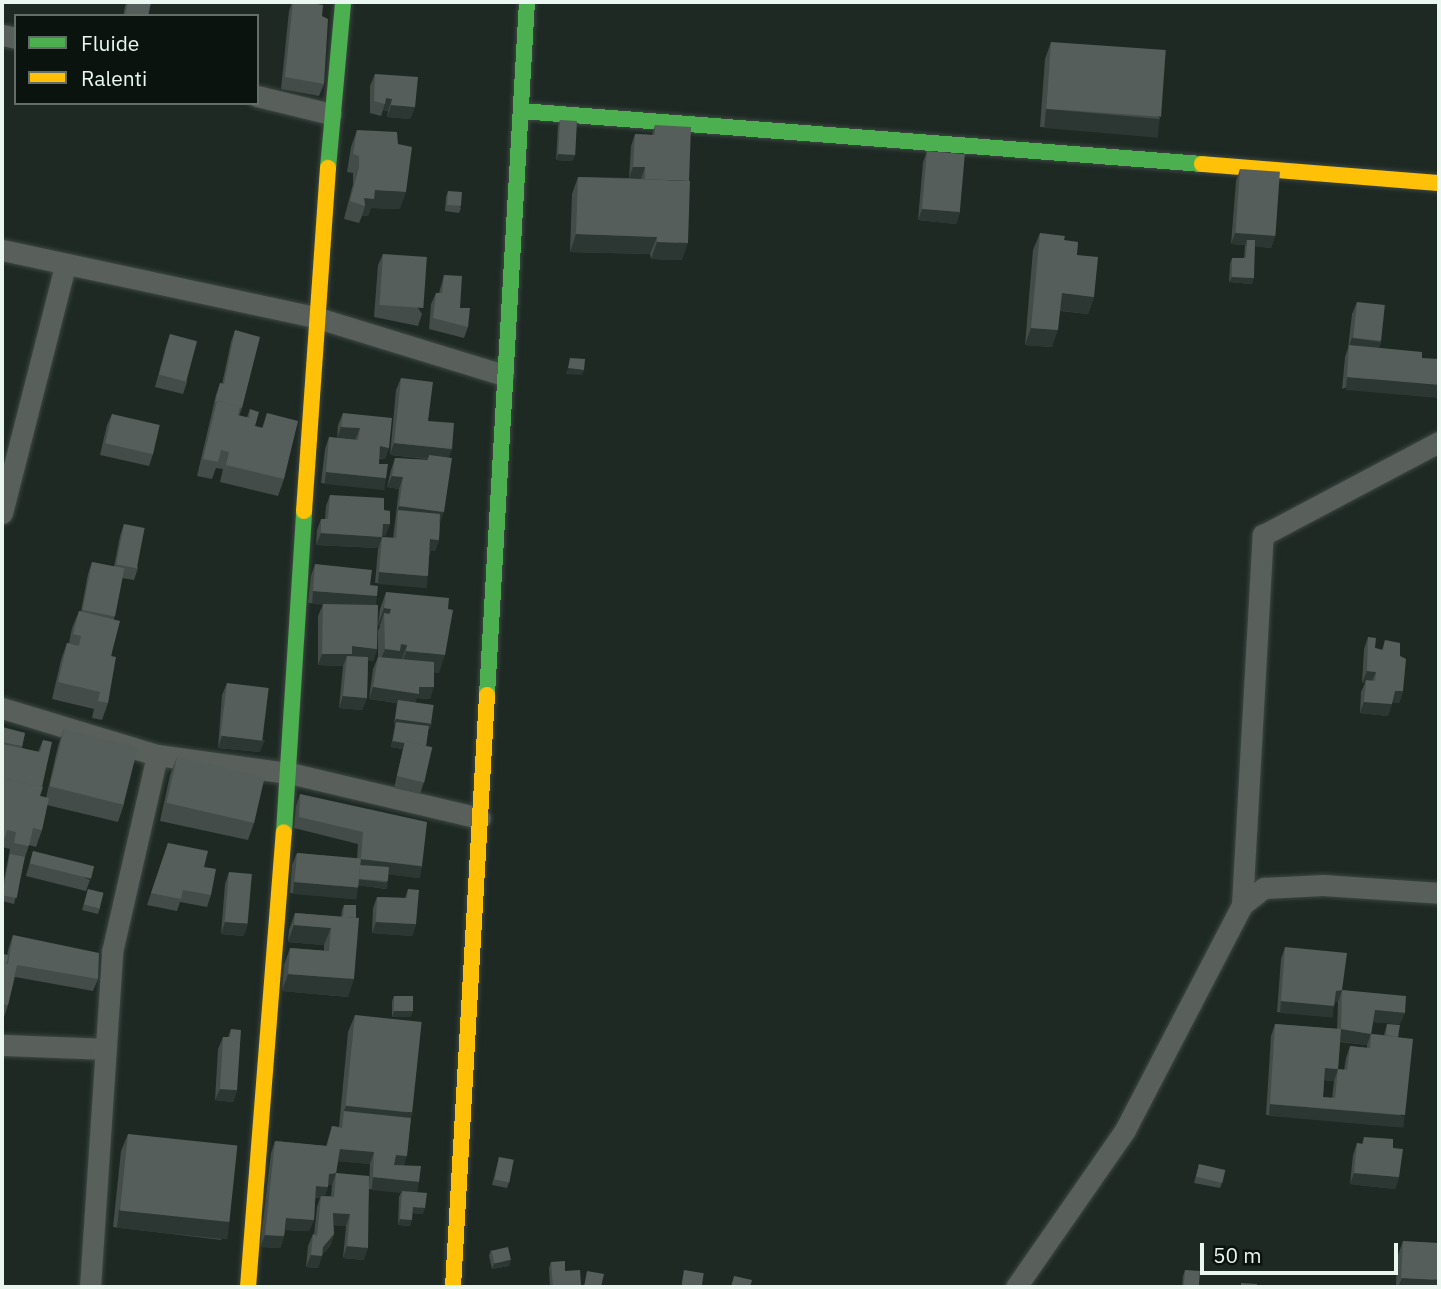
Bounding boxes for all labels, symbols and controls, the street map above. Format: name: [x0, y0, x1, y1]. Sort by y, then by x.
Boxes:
legend: [14, 14, 259, 105]
text: Fluide: [81, 29, 139, 57]
text: Ralenti: [81, 64, 147, 92]
scale bar: [1203, 1230, 1401, 1274]
text: 50 m: [1213, 1241, 1262, 1269]

